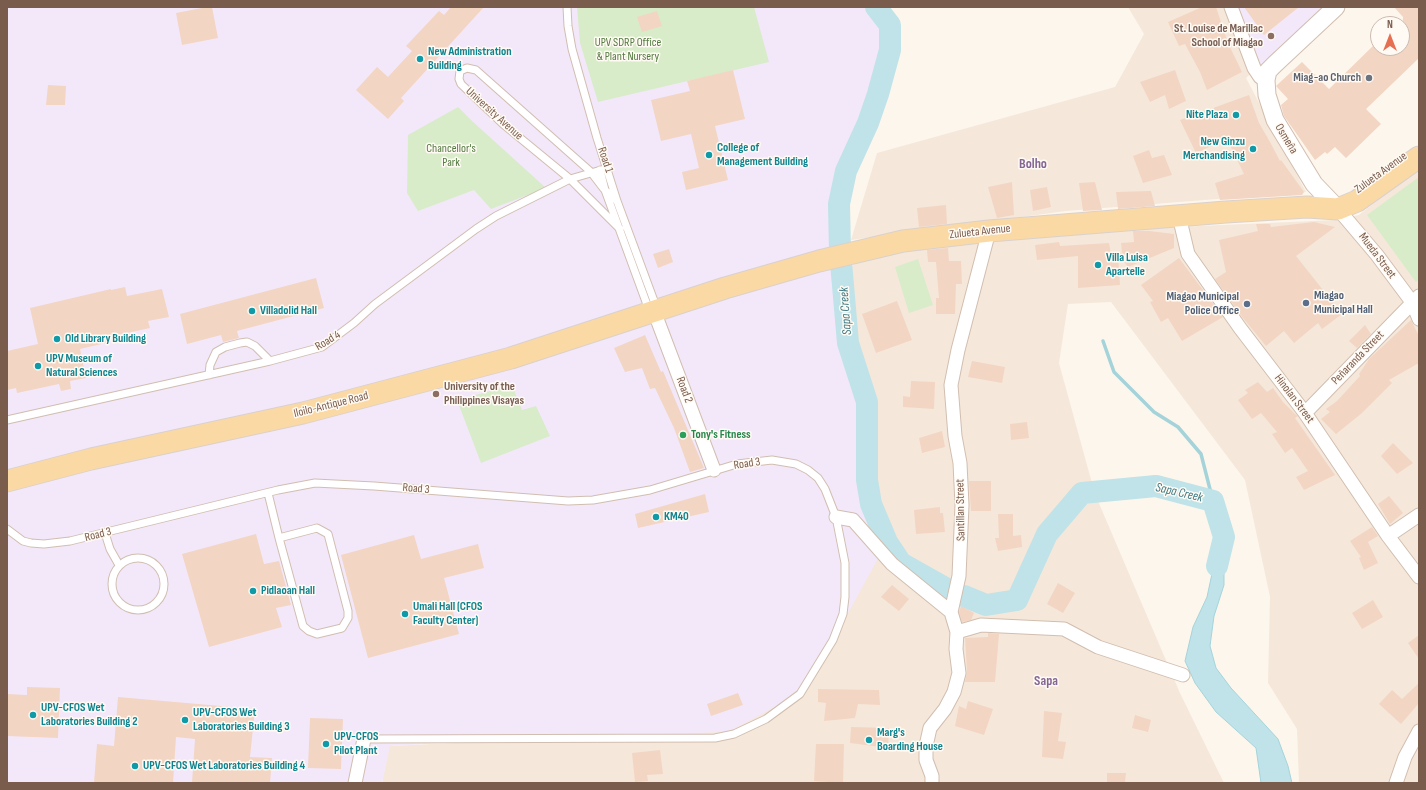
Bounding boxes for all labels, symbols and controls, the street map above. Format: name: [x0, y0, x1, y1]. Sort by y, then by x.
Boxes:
north arrow: [1370, 16, 1410, 56]
text: N: [1387, 18, 1393, 31]
place label: St. Louise de Marillac School of Miagao: [1174, 22, 1263, 50]
marker: St. Louise de Marillac School of Miagao: [1266, 31, 1276, 41]
park label: UPV SDRP Office & Plant Nursery: [595, 36, 661, 64]
place label: New Administration Building: [428, 45, 512, 73]
marker: New Administration Building: [415, 54, 425, 64]
place label: Miag-ao Church: [1293, 71, 1361, 85]
marker: Miag-ao Church: [1364, 73, 1374, 83]
street label: University Avenue: [462, 85, 526, 143]
place label: Nite Plaza: [1186, 108, 1228, 122]
marker: Nite Plaza: [1231, 110, 1241, 120]
street label: Osmeña: [1271, 121, 1301, 157]
place label: New Ginzu Merchandising: [1183, 135, 1245, 163]
place label: College of Management Building: [717, 141, 808, 169]
park label: Chancellor's Park: [426, 142, 476, 170]
marker: New Ginzu Merchandising: [1248, 144, 1258, 154]
street label: Road 1: [594, 145, 616, 175]
street label: Zulueta Avenue: [1352, 149, 1410, 197]
marker: College of Management Building: [704, 150, 714, 160]
district label: Bolho: [1019, 156, 1047, 172]
street label: Zulueta Avenue: [949, 222, 1011, 242]
street label: Mueda Street: [1355, 230, 1399, 282]
place label: Villa Luisa Apartelle: [1106, 251, 1148, 279]
marker: Villa Luisa Apartelle: [1093, 260, 1103, 270]
water label: Sapa Creek: [837, 287, 855, 335]
place label: Miagao Municipal Hall: [1314, 289, 1373, 317]
place label: Miagao Municipal Police Office: [1166, 290, 1239, 318]
marker: Miagao Municipal Hall: [1301, 298, 1311, 308]
marker: Miagao Municipal Police Office: [1242, 299, 1252, 309]
place label: Villadolid Hall: [260, 304, 317, 318]
marker: Villadolid Hall: [247, 306, 257, 316]
street label: Road 4: [313, 328, 343, 354]
street label: Peñaranda Street: [1329, 328, 1387, 388]
place label: Old Library Building: [65, 332, 146, 346]
marker: Old Library Building: [52, 334, 62, 344]
place label: UPV Museum of Natural Sciences: [46, 352, 117, 380]
marker: UPV Museum of Natural Sciences: [33, 361, 43, 371]
street label: Hinolan Street: [1271, 372, 1317, 426]
street label: Road 2: [672, 375, 696, 405]
place label: University of the Philippines Visayas: [444, 380, 524, 408]
street label: Iloilo-Antique Road: [292, 389, 370, 421]
marker: University of the Philippines Visayas: [431, 389, 441, 399]
place label: Tony's Fitness: [691, 428, 751, 442]
marker: Tony's Fitness: [678, 430, 688, 440]
street label: Road 3: [733, 455, 761, 473]
street label: Santillan Street: [953, 479, 969, 541]
water label: Sapa Creek: [1154, 480, 1204, 506]
street label: Road 3: [402, 481, 430, 497]
place label: KM40: [664, 510, 689, 524]
marker: KM40: [651, 512, 661, 522]
street label: Road 3: [83, 525, 113, 545]
place label: Pidlaoan Hall: [261, 584, 315, 598]
marker: Pidlaoan Hall: [248, 586, 258, 596]
place label: Umali Hall (CFOS Faculty Center): [413, 600, 482, 628]
marker: Umali Hall (CFOS Faculty Center): [400, 609, 410, 619]
district label: Sapa: [1034, 673, 1058, 689]
place label: UPV-CFOS Wet Laboratories Building 2: [41, 701, 137, 729]
place label: UPV-CFOS Wet Laboratories Building 3: [193, 706, 290, 734]
marker: UPV-CFOS Wet Laboratories Building 2: [28, 710, 38, 720]
marker: UPV-CFOS Wet Laboratories Building 3: [180, 715, 190, 725]
place label: Marg's Boarding House: [877, 726, 943, 754]
place label: UPV-CFOS Pilot Plant: [334, 730, 378, 758]
marker: Marg's Boarding House: [864, 735, 874, 745]
marker: UPV-CFOS Pilot Plant: [321, 739, 331, 749]
place label: UPV-CFOS Wet Laboratories Building 4: [143, 759, 305, 773]
marker: UPV-CFOS Wet Laboratories Building 4: [130, 761, 140, 771]

